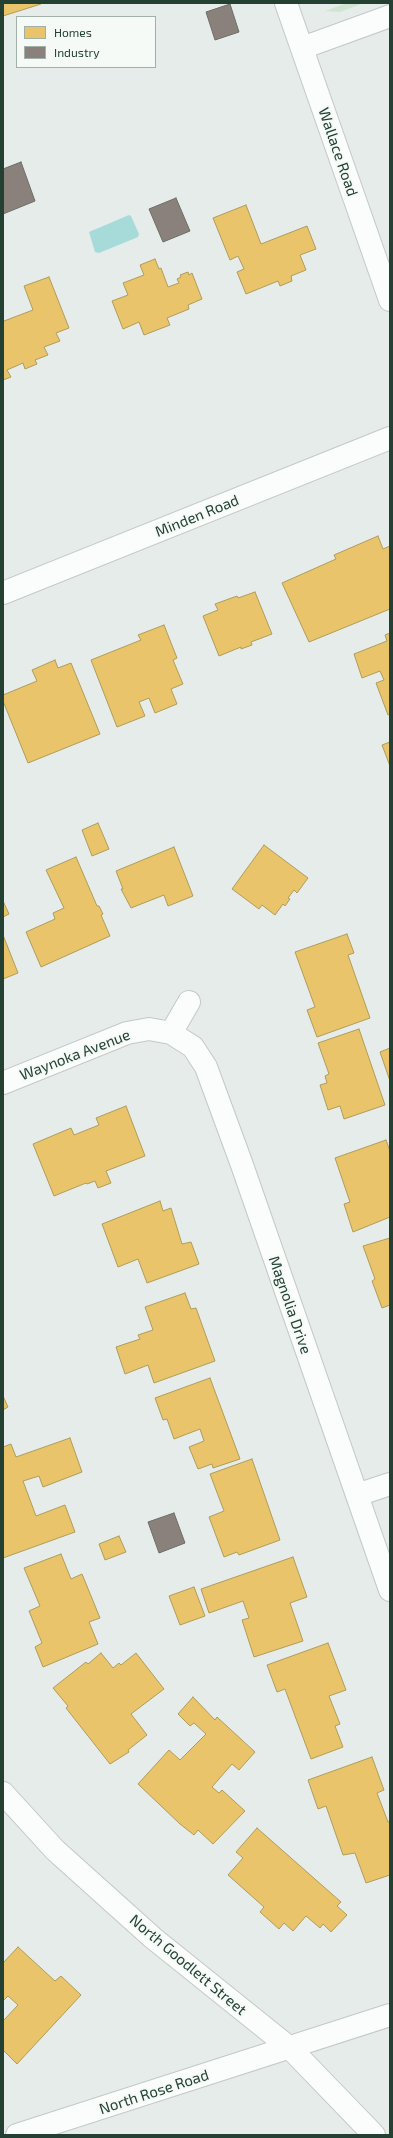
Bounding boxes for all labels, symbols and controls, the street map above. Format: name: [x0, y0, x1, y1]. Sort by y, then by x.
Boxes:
legend: [16, 16, 156, 68]
text: Homes: [54, 25, 92, 39]
text: Industry: [54, 45, 100, 59]
street label: Wallace Road: [314, 105, 362, 199]
street label: Minden Road: [152, 491, 242, 541]
street label: Waynoka Avenue: [17, 1026, 133, 1084]
street label: Magnolia Drive: [265, 1254, 315, 1356]
street label: North Goodlett Street: [126, 1911, 250, 2019]
street label: North Rose Road: [97, 2066, 211, 2118]

